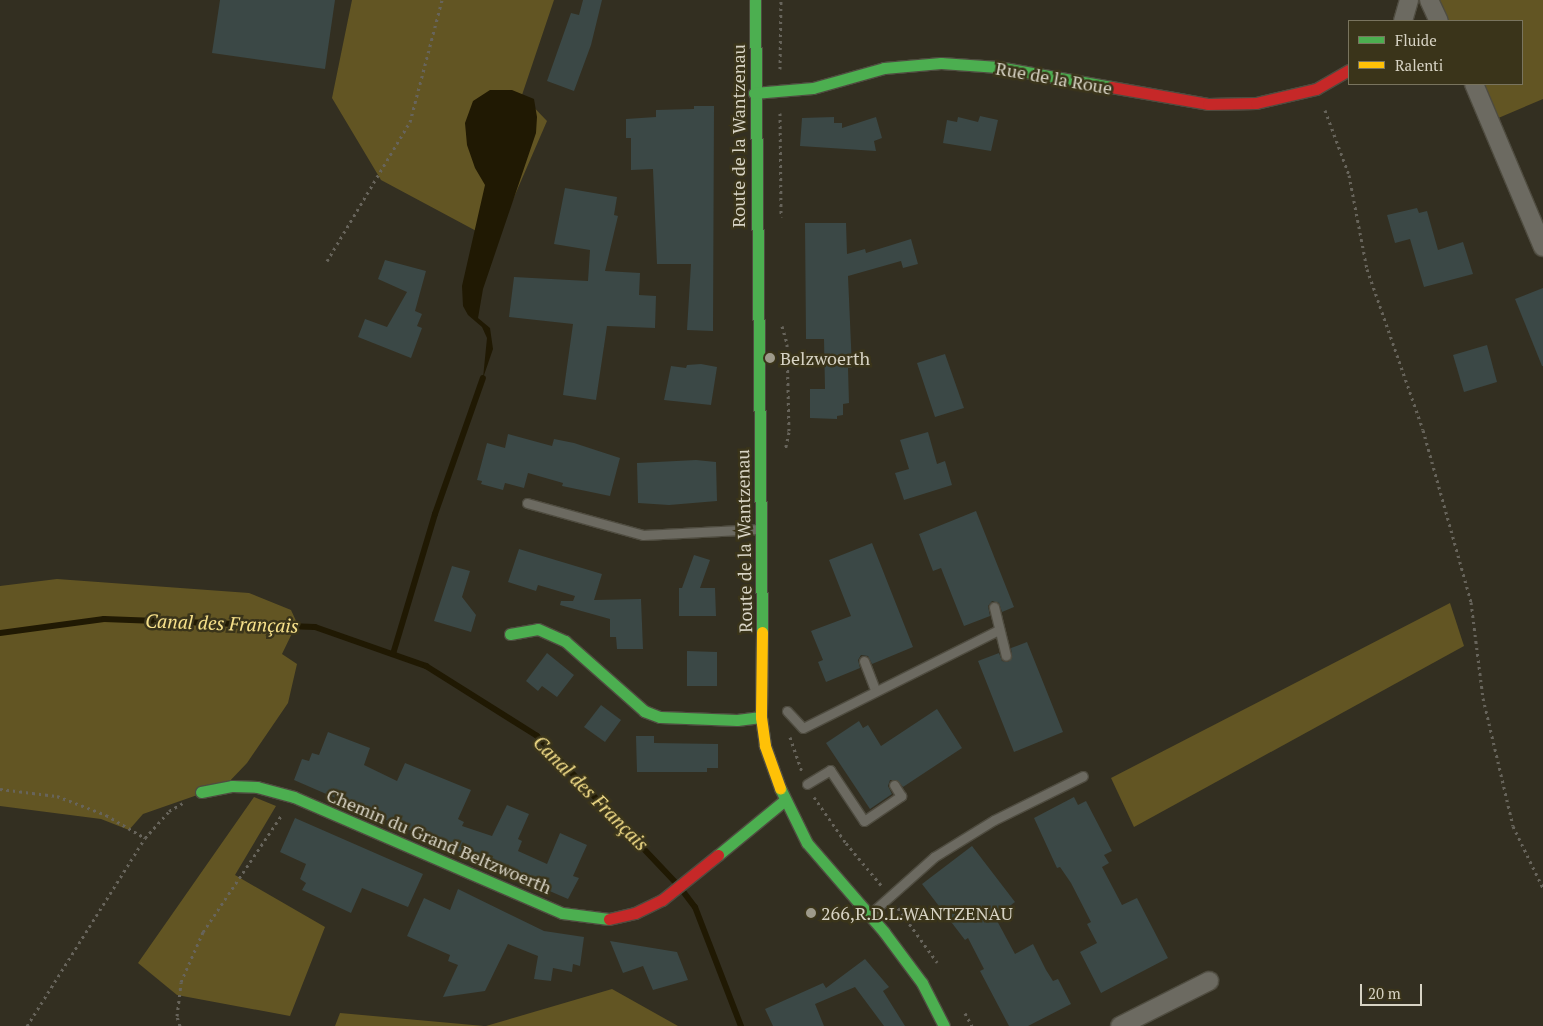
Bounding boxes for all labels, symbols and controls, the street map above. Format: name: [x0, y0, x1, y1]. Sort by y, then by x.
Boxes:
legend: [1348, 20, 1523, 85]
text: Fluide: [1395, 30, 1437, 50]
street label: Route de la Wantzenau: [727, 44, 749, 228]
text: Ralenti: [1395, 55, 1443, 75]
street label: Rue de la Roue: [994, 57, 1114, 99]
place label: Belzwoerth: [780, 347, 870, 369]
marker: Belzwoerth: [764, 352, 776, 364]
street label: Route de la Wantzenau: [732, 449, 756, 633]
water label: Canal des Français: [145, 609, 299, 637]
water label: Canal des Français: [529, 731, 653, 855]
street label: Chemin du Grand Beltzwoerth: [323, 784, 555, 898]
place label: 266,R.D.L.WANTZENAU: [821, 902, 1013, 924]
marker: 266,R.D.L.WANTZENAU: [805, 907, 817, 919]
scale bar: [1363, 974, 1426, 1006]
text: 20 m: [1368, 983, 1401, 1003]

